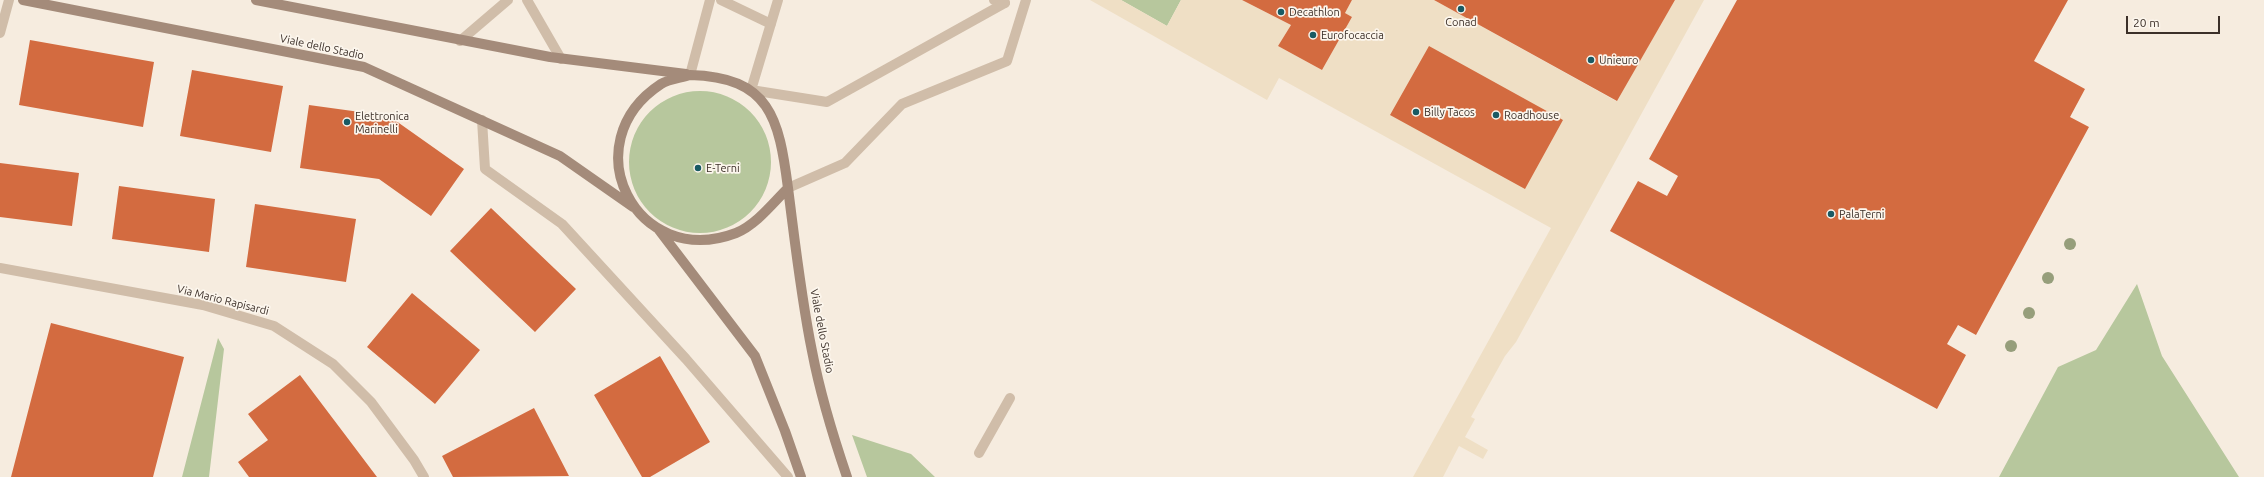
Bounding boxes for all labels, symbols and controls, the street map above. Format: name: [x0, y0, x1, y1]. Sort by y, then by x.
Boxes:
marker: Conad: [1456, 4, 1466, 14]
place label: Decathlon: [1289, 5, 1340, 19]
marker: Decathlon: [1276, 7, 1286, 17]
scale bar: [2128, 8, 2222, 34]
place label: Conad: [1445, 15, 1477, 29]
text: 20 m: [2133, 16, 2160, 29]
place label: Eurofocaccia: [1321, 28, 1384, 42]
marker: Eurofocaccia: [1308, 30, 1318, 40]
street label: Viale dello Stadio: [279, 32, 365, 62]
place label: Unieuro: [1599, 53, 1638, 67]
marker: Unieuro: [1586, 55, 1596, 65]
place label: Billy Tacos: [1424, 105, 1475, 119]
marker: Billy Tacos: [1411, 107, 1421, 117]
place label: Roadhouse: [1504, 108, 1559, 122]
place label: Elettronica Marinelli: [355, 109, 409, 135]
marker: Roadhouse: [1491, 110, 1501, 120]
marker: Elettronica Marinelli: [342, 117, 352, 127]
place label: E-Terni: [706, 161, 740, 175]
marker: E-Terni: [693, 163, 703, 173]
place label: PalaTerni: [1839, 207, 1884, 221]
marker: PalaTerni: [1826, 209, 1836, 219]
street label: Via Mario Rapisardi: [176, 282, 270, 318]
street label: Viale dello Stadio: [807, 288, 837, 374]

